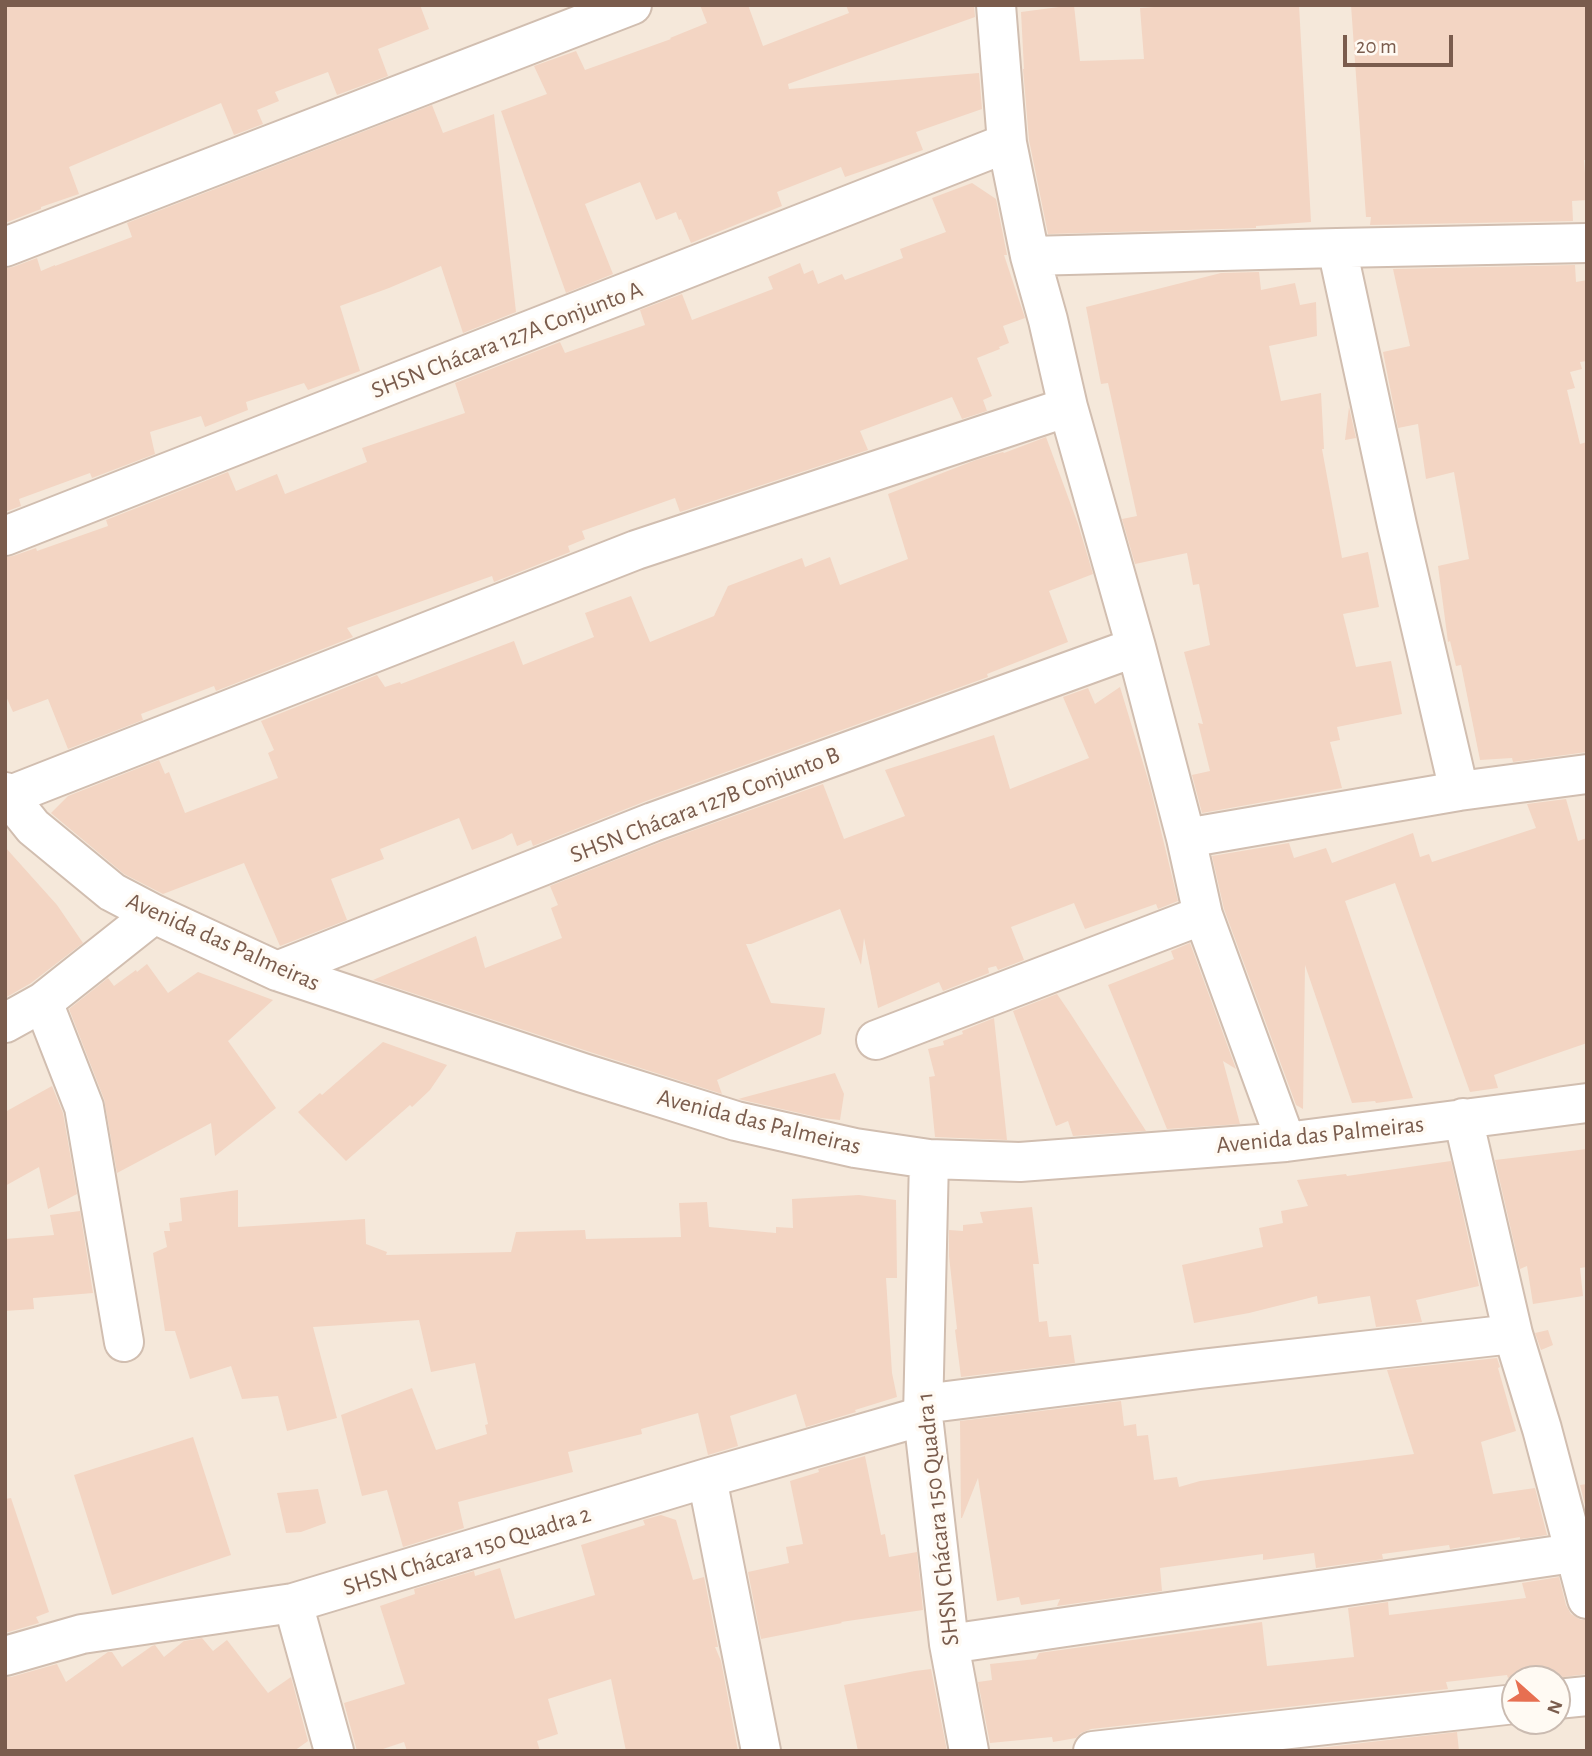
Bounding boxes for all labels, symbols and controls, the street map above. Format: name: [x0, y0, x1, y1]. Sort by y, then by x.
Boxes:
scale bar: [1347, 21, 1457, 65]
text: 20 m: [1356, 36, 1397, 57]
street label: SHSN Chácara 127A Conjunto A: [367, 275, 647, 405]
street label: SHSN Chácara 127B Conjunto B: [566, 740, 844, 870]
street label: Avenida das Palmeiras: [122, 886, 324, 998]
street label: Avenida das Palmeiras: [654, 1083, 864, 1161]
street label: Avenida das Palmeiras: [1215, 1110, 1425, 1160]
street label: SHSN Chácara 150 Quadra 1: [910, 1391, 966, 1647]
street label: SHSN Chácara 150 Quadra 2: [340, 1500, 594, 1602]
north arrow: [1501, 1665, 1571, 1735]
text: N: [1543, 1697, 1565, 1717]

